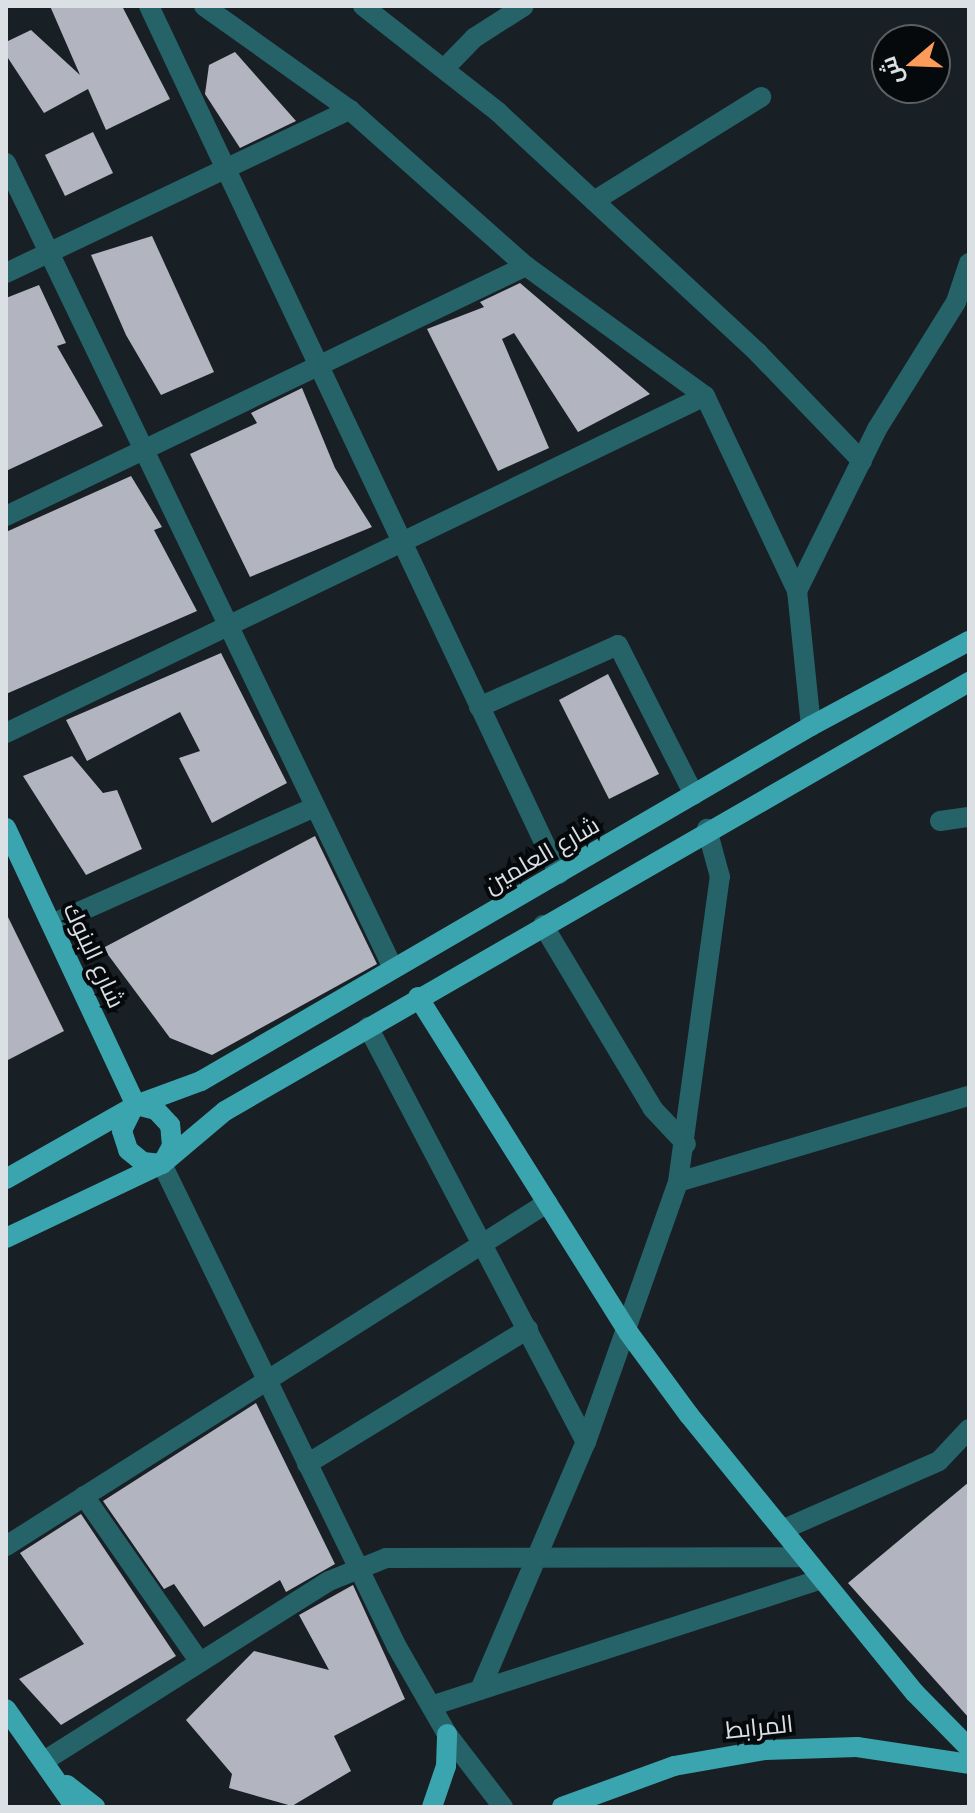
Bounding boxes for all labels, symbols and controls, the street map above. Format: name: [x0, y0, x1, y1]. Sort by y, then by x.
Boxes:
north arrow: [871, 24, 951, 104]
text: ش: [871, 53, 909, 89]
street label: شارع العلمين: [478, 809, 604, 899]
street label: شارع البنوك: [58, 898, 132, 1012]
street label: المرابط: [723, 1708, 795, 1744]

